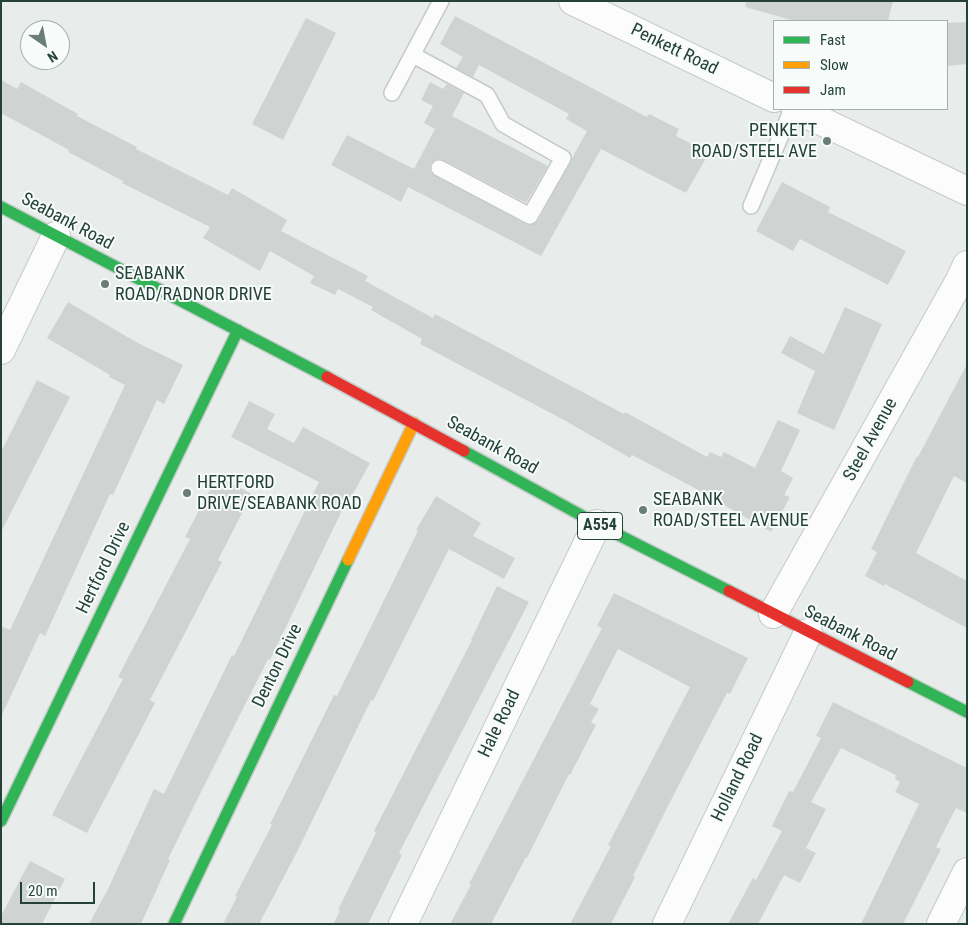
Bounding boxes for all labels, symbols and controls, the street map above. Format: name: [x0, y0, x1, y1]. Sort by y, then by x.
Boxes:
north arrow: [20, 20, 70, 70]
street label: Penkett Road: [627, 20, 721, 80]
legend: [773, 20, 948, 110]
text: Fast: [820, 31, 845, 49]
text: N: [45, 48, 61, 66]
text: Slow: [820, 56, 849, 74]
text: Jam: [820, 81, 846, 99]
place label: PENKETT ROAD/STEEL AVE: [692, 120, 817, 162]
marker: PENKETT ROAD/STEEL AVE: [821, 135, 833, 147]
street label: Seabank Road: [17, 189, 117, 255]
place label: SEABANK ROAD/RADNOR DRIVE: [115, 263, 272, 306]
marker: SEABANK ROAD/RADNOR DRIVE: [99, 278, 111, 290]
street label: Steel Avenue: [839, 395, 903, 485]
street label: Seabank Road: [443, 412, 541, 480]
place label: HERTFORD DRIVE/SEABANK ROAD: [197, 472, 362, 514]
marker: HERTFORD DRIVE/SEABANK ROAD: [181, 487, 193, 499]
place label: SEABANK ROAD/STEEL AVENUE: [653, 489, 809, 532]
marker: SEABANK ROAD/STEEL AVENUE: [637, 504, 649, 516]
road number: A554: [578, 512, 622, 540]
street label: Hertford Drive: [72, 518, 136, 618]
street label: Seabank Road: [800, 601, 900, 667]
street label: Denton Drive: [248, 621, 308, 711]
street label: Hale Road: [474, 687, 526, 761]
street label: Holland Road: [707, 731, 769, 825]
scale bar: [22, 872, 98, 904]
text: 20 m: [28, 882, 58, 900]

